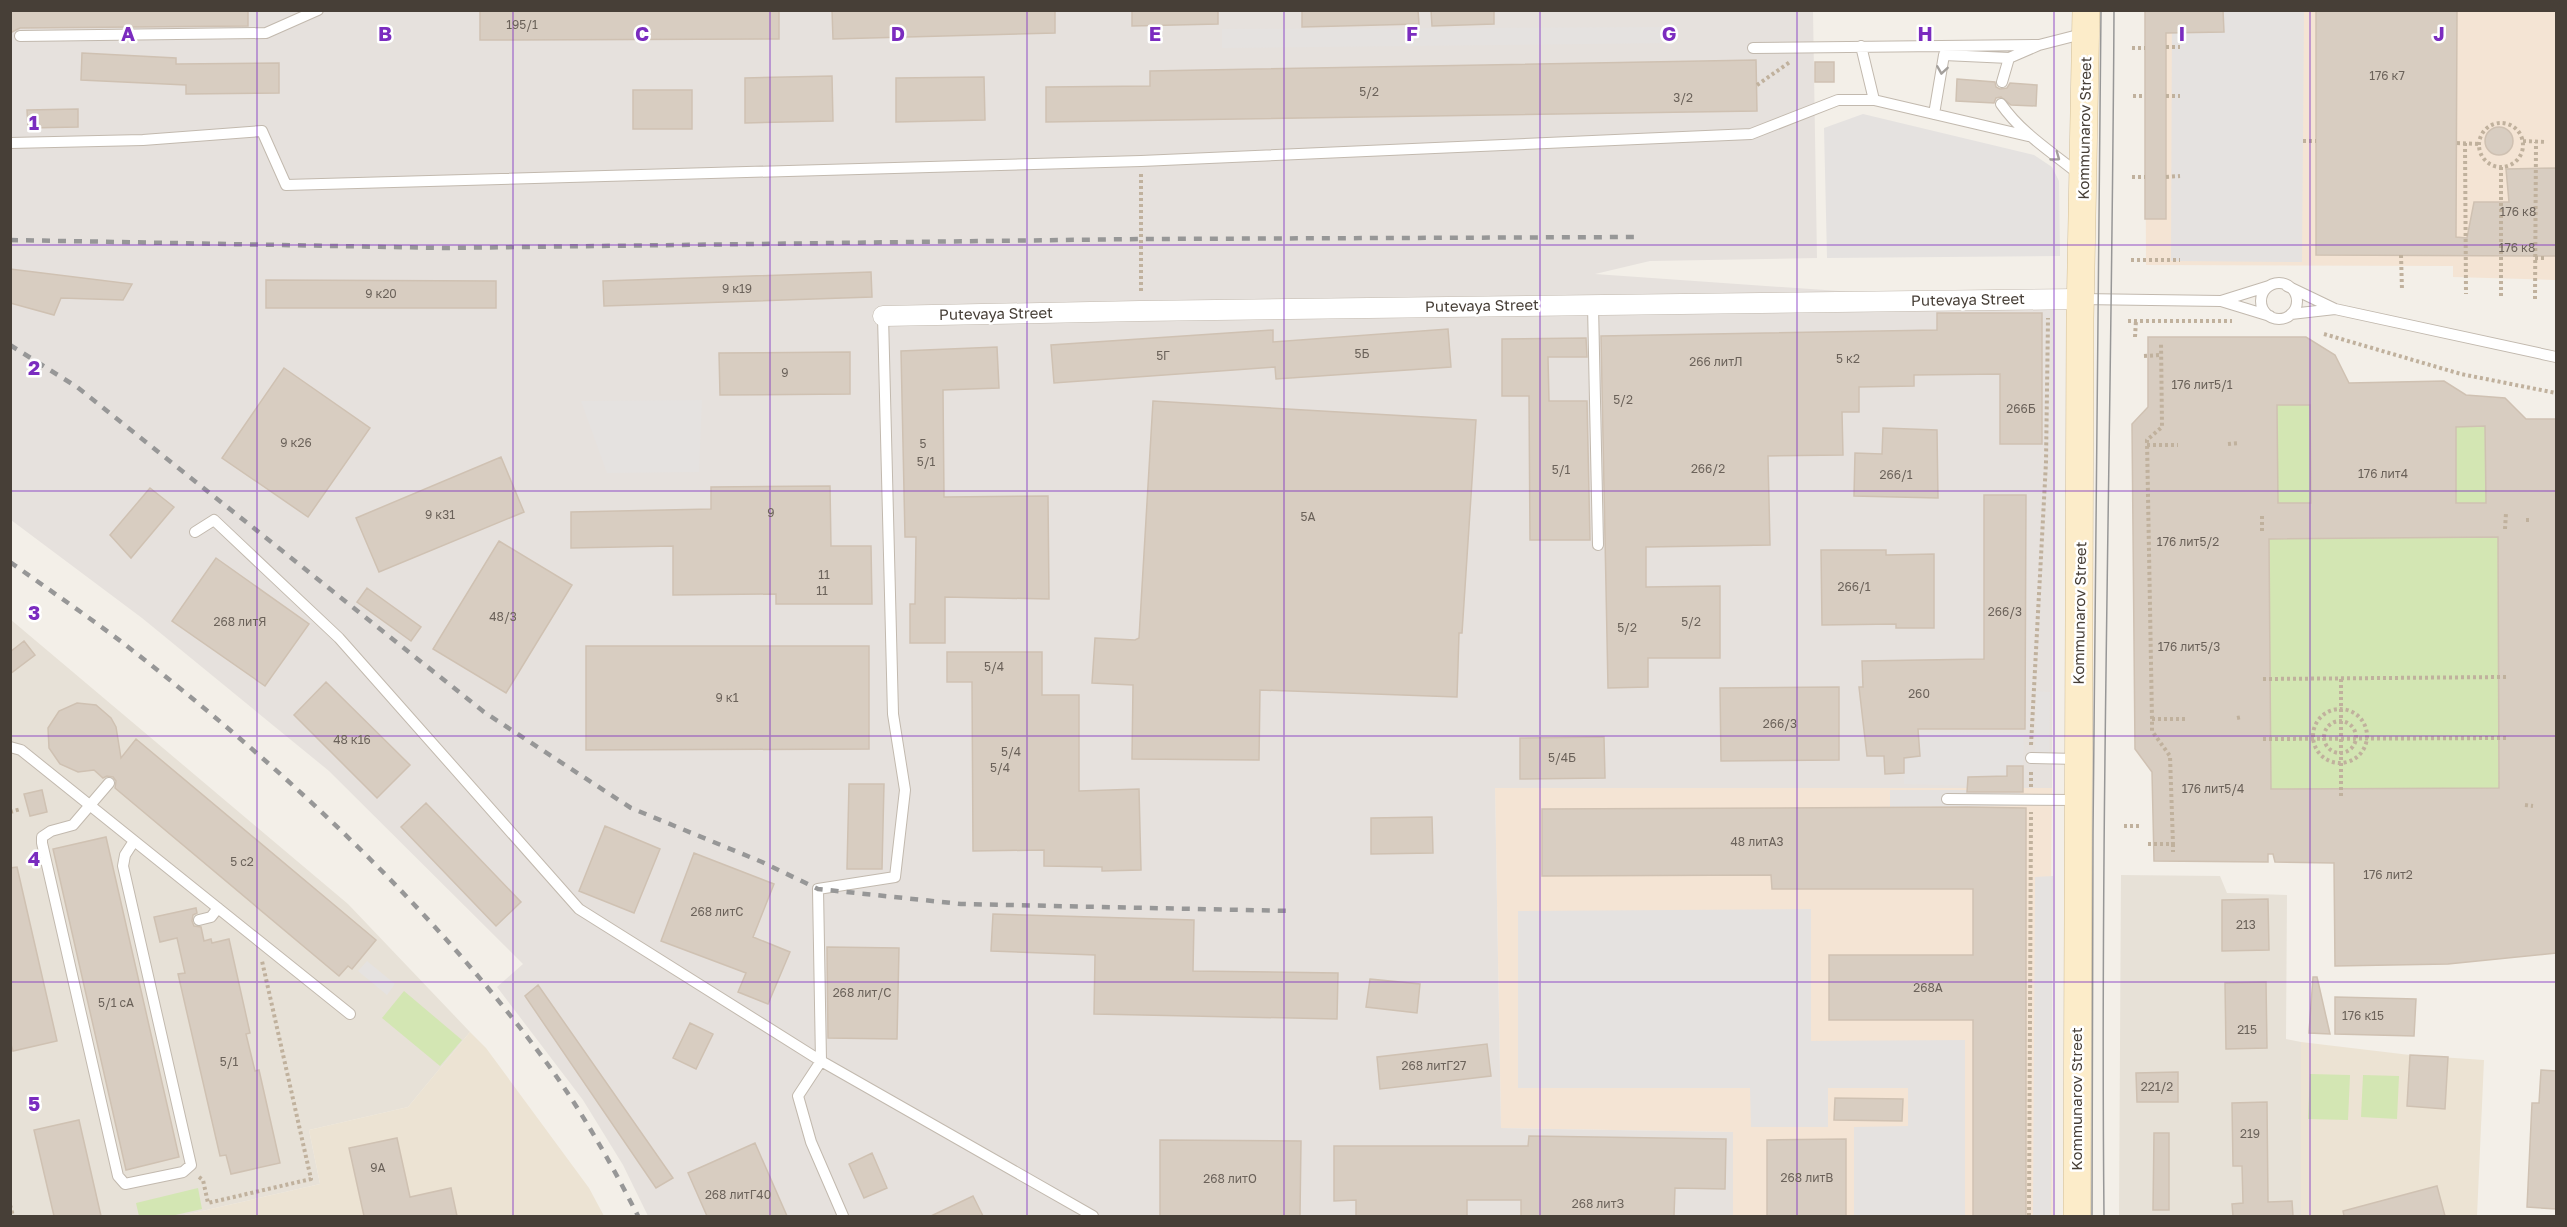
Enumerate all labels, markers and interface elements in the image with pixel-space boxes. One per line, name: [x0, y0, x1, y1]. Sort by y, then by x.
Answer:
house number: 195/1: [506, 17, 538, 32]
text: A: [121, 21, 135, 45]
text: B: [378, 21, 392, 45]
text: C: [635, 21, 649, 45]
text: D: [891, 21, 905, 45]
text: E: [1149, 21, 1161, 45]
text: F: [1406, 21, 1418, 45]
text: G: [1662, 21, 1676, 45]
text: H: [1917, 21, 1933, 45]
text: I: [2179, 21, 2185, 45]
text: J: [2433, 21, 2445, 45]
street label: Kommunarov Street: [2074, 56, 2094, 200]
one-way arrow: [1936, 65, 1948, 74]
house number: 176 к7: [2369, 68, 2405, 83]
house number: 5/2: [1359, 84, 1379, 99]
house number: 3/2: [1673, 90, 1693, 105]
text: 1: [29, 110, 39, 134]
one-way arrow: [2050, 149, 2061, 160]
house number: 176 к8: [2500, 204, 2536, 219]
house number: 176 к8: [2499, 240, 2535, 255]
house number: 9 к19: [722, 281, 752, 296]
house number: 9 к20: [365, 286, 397, 301]
street label: Putevaya Street: [1911, 289, 2025, 309]
street label: Putevaya Street: [1425, 295, 1539, 315]
street label: Putevaya Street: [939, 303, 1053, 323]
house number: 5Б: [1355, 346, 1369, 361]
house number: 5Г: [1156, 348, 1170, 363]
house number: 5 к2: [1836, 351, 1860, 366]
house number: 266 литЛ: [1689, 354, 1743, 369]
text: 2: [28, 355, 40, 379]
house number: 9: [781, 365, 789, 380]
house number: 176 лит5/1: [2171, 377, 2233, 392]
house number: 5/2: [1613, 392, 1633, 407]
house number: 266Б: [2006, 401, 2036, 416]
house number: 9 к26: [280, 435, 312, 450]
house number: 5: [920, 436, 927, 451]
house number: 5/1: [917, 454, 935, 469]
house number: 266/2: [1691, 461, 1725, 476]
house number: 5/1: [1552, 462, 1570, 477]
house number: 176 лит4: [2358, 466, 2408, 481]
house number: 266/1: [1879, 467, 1913, 482]
house number: 9: [767, 505, 775, 520]
house number: 9 к31: [425, 507, 455, 522]
house number: 5А: [1300, 509, 1316, 524]
house number: 176 лит5/2: [2157, 534, 2219, 549]
street label: Kommunarov Street: [2069, 541, 2089, 685]
house number: 11: [818, 567, 830, 582]
house number: 266/1: [1837, 579, 1871, 594]
house number: 11: [816, 583, 828, 598]
text: 3: [28, 600, 40, 624]
house number: 266/3: [1988, 604, 2022, 619]
house number: 48/3: [489, 609, 517, 624]
house number: 268 литЯ: [214, 614, 266, 629]
house number: 5/2: [1681, 614, 1701, 629]
house number: 5/2: [1617, 620, 1637, 635]
house number: 176 лит5/3: [2158, 639, 2220, 654]
house number: 5/4: [984, 659, 1004, 674]
house number: 260: [1908, 686, 1930, 701]
house number: 9 к1: [716, 690, 739, 705]
house number: 266/3: [1763, 716, 1797, 731]
house number: 48 к16: [333, 732, 371, 747]
house number: 5/4: [1001, 744, 1021, 759]
house number: 5/4Б: [1548, 750, 1576, 765]
house number: 5/4: [990, 760, 1010, 775]
house number: 176 лит5/4: [2182, 781, 2244, 796]
house number: 48 литА3: [1731, 834, 1783, 849]
text: 4: [28, 846, 40, 870]
house number: 5 с2: [230, 854, 254, 869]
house number: 176 лит2: [2363, 867, 2413, 882]
house number: 268 литС: [691, 904, 743, 919]
house number: 213: [2236, 917, 2256, 932]
house number: 268А: [1913, 980, 1943, 995]
house number: 268 лит/С: [833, 985, 891, 1000]
house number: 5/1 сА: [98, 995, 134, 1010]
house number: 176 к15: [2342, 1008, 2384, 1023]
house number: 215: [2237, 1022, 2257, 1037]
street label: Kommunarov Street: [2067, 1027, 2085, 1171]
house number: 5/1: [220, 1054, 238, 1069]
house number: 268 литГ27: [1402, 1058, 1466, 1073]
house number: 221/2: [2141, 1079, 2173, 1094]
text: 5: [28, 1091, 40, 1115]
house number: 219: [2240, 1126, 2260, 1141]
house number: 9А: [370, 1160, 386, 1175]
house number: 268 литВ: [1781, 1170, 1833, 1185]
house number: 268 литО: [1203, 1171, 1257, 1186]
house number: 268 литГ40: [705, 1187, 771, 1202]
house number: 268 литЗ: [1572, 1196, 1625, 1211]

